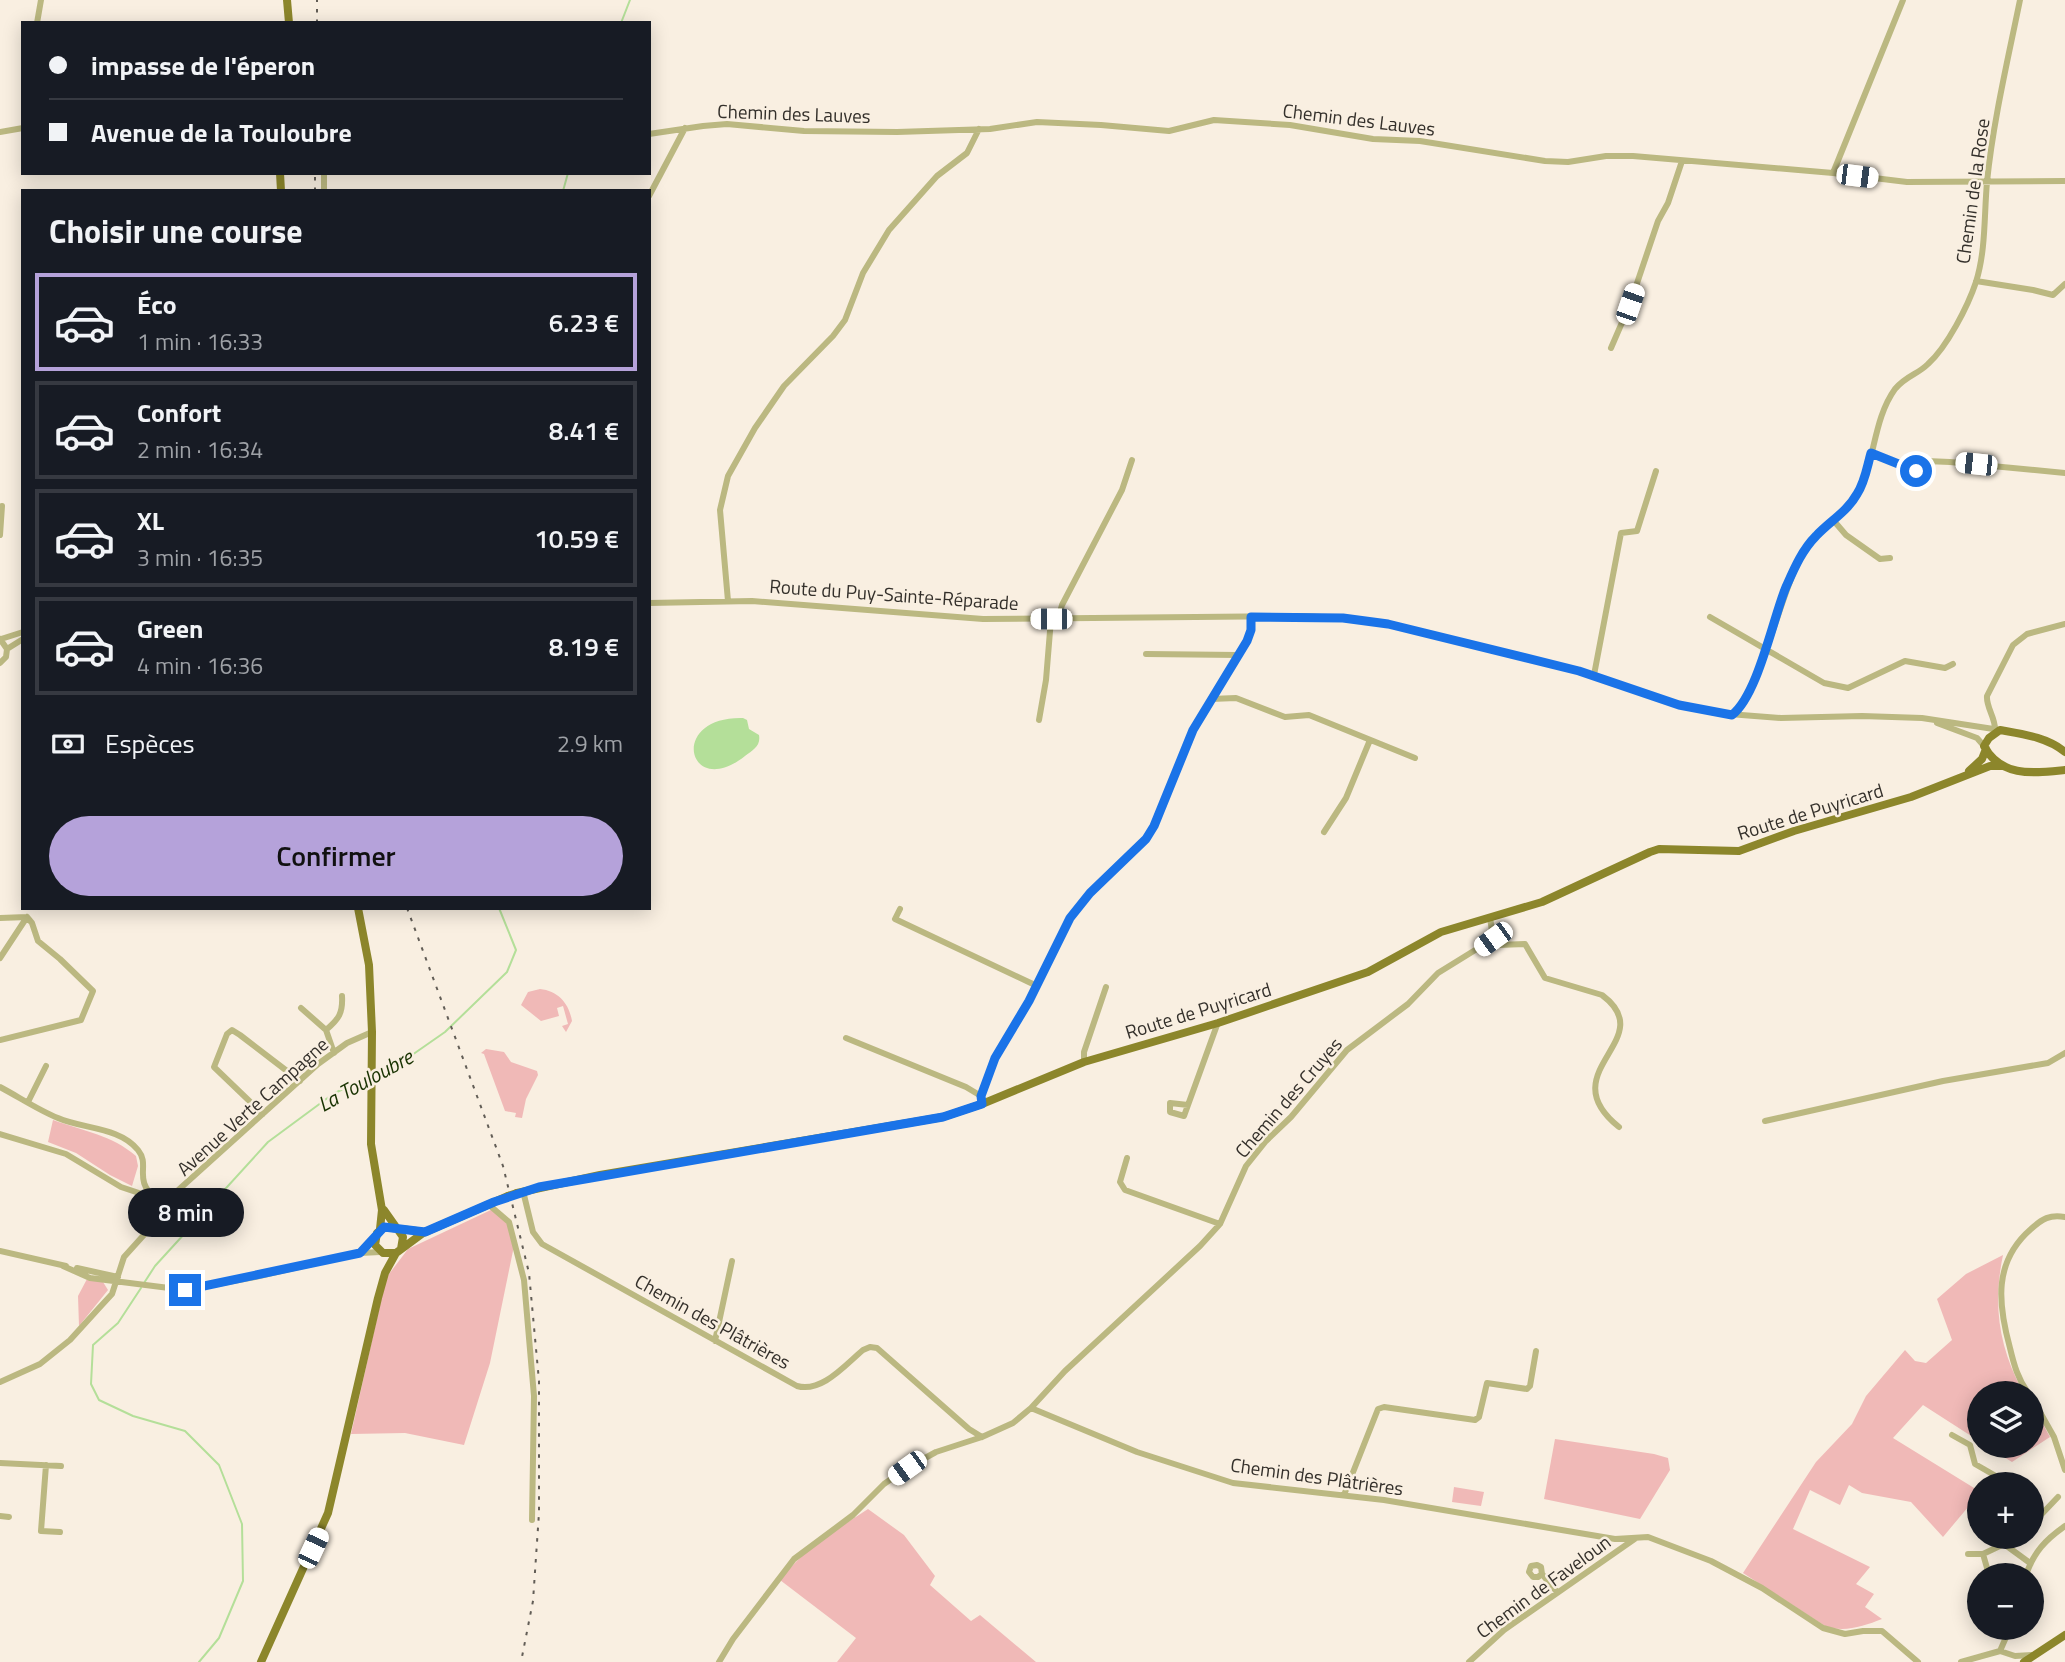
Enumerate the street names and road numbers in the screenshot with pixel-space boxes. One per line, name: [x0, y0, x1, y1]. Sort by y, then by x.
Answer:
street label: Chemin des Lauves: [1281, 95, 1437, 143]
street label: Chemin des Lauves: [717, 96, 871, 130]
street label: Chemin de la Rose: [1947, 116, 1997, 266]
street label: Route du Puy-Sainte-Réparade: [768, 571, 1020, 617]
street label: Route de Puyricard: [1733, 775, 1887, 847]
street label: Route de Puyricard: [1121, 974, 1275, 1046]
street label: Avenue Verte Campagne: [170, 1030, 334, 1182]
street label: Chemin des Cruyes: [1227, 1030, 1349, 1164]
street label: Chemin des Plâtrières: [630, 1266, 796, 1376]
street label: Chemin des Plâtrières: [1229, 1450, 1405, 1503]
street label: Chemin de Faveloun: [1470, 1527, 1616, 1645]

